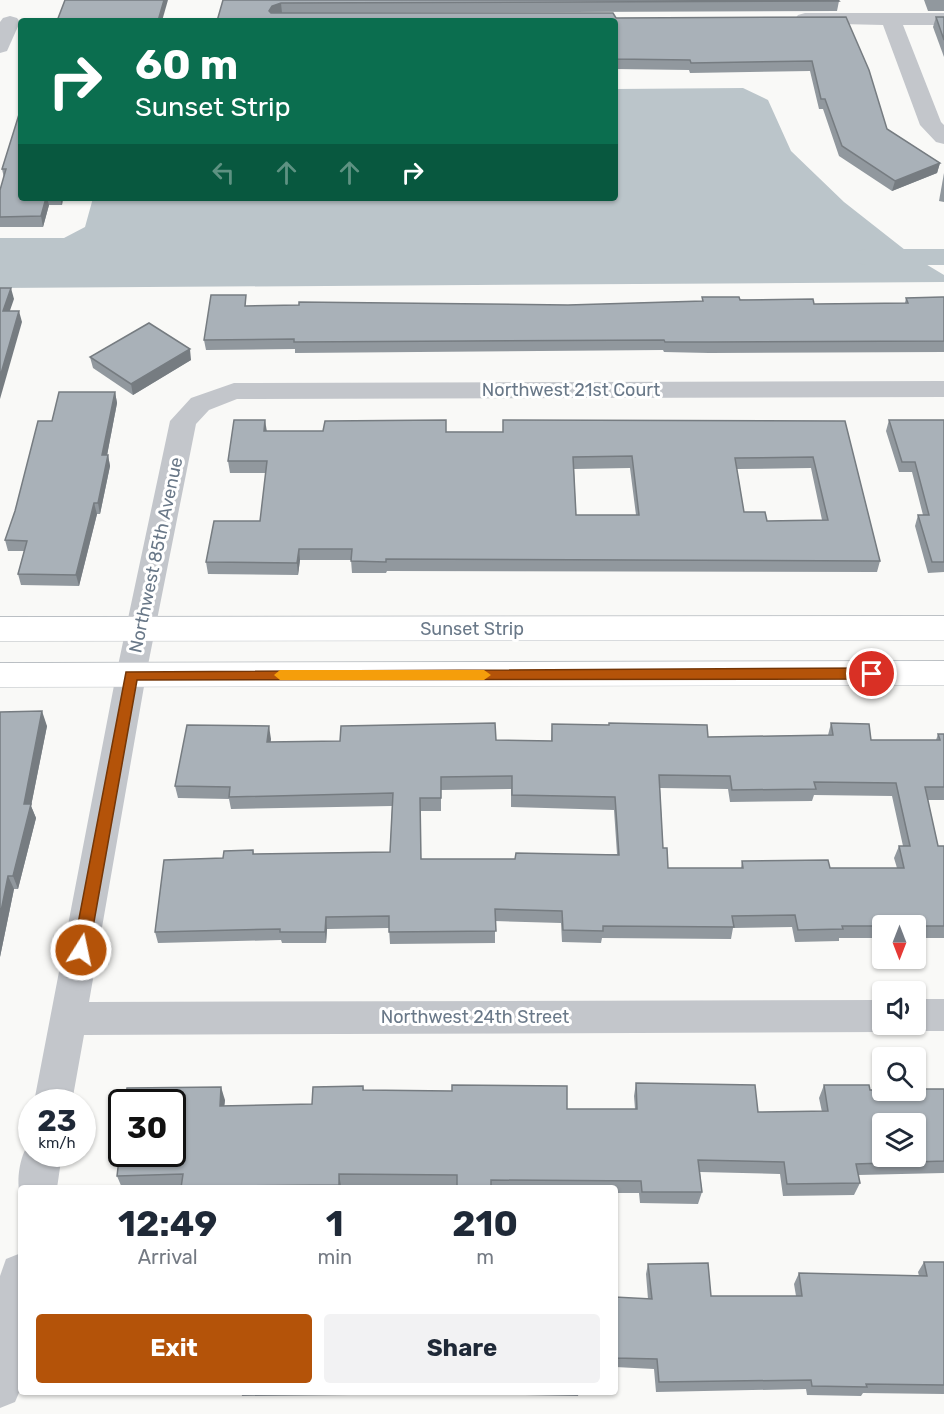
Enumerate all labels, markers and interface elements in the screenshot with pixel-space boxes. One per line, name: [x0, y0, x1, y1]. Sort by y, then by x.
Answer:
text: 60 m: [135, 40, 238, 90]
icon: right: [36, 42, 114, 120]
text: Sunset Strip: [135, 91, 291, 123]
icon: left: [207, 156, 240, 189]
icon: ahead: [270, 156, 303, 189]
icon: ahead: [333, 156, 366, 189]
icon: right: [396, 156, 429, 189]
street label: Northwest 21st Court: [482, 379, 660, 401]
street label: Northwest 85th Avenue: [124, 455, 188, 655]
street label: Sunset Strip: [420, 618, 524, 640]
pin: [846, 648, 897, 699]
icon: arrive: [855, 657, 888, 690]
north arrow: [872, 915, 926, 969]
map controls: [872, 915, 926, 1167]
position arrow: [49, 918, 113, 982]
button: sound: [872, 981, 926, 1035]
street label: Northwest 24th Street: [381, 1006, 569, 1028]
button: search: [872, 1047, 926, 1101]
speed limit sign: 30: [108, 1089, 186, 1167]
text: 23: [37, 1103, 77, 1139]
button: layers: [872, 1113, 926, 1167]
text: km/h: [38, 1134, 76, 1152]
text: 12:49: [118, 1202, 217, 1245]
text: 1: [326, 1202, 344, 1245]
text: 210: [452, 1202, 518, 1245]
text: Arrival: [138, 1245, 198, 1269]
text: min: [317, 1245, 352, 1269]
text: m: [476, 1245, 494, 1269]
button: Exit: [36, 1314, 312, 1383]
button: Share: [324, 1314, 600, 1383]

